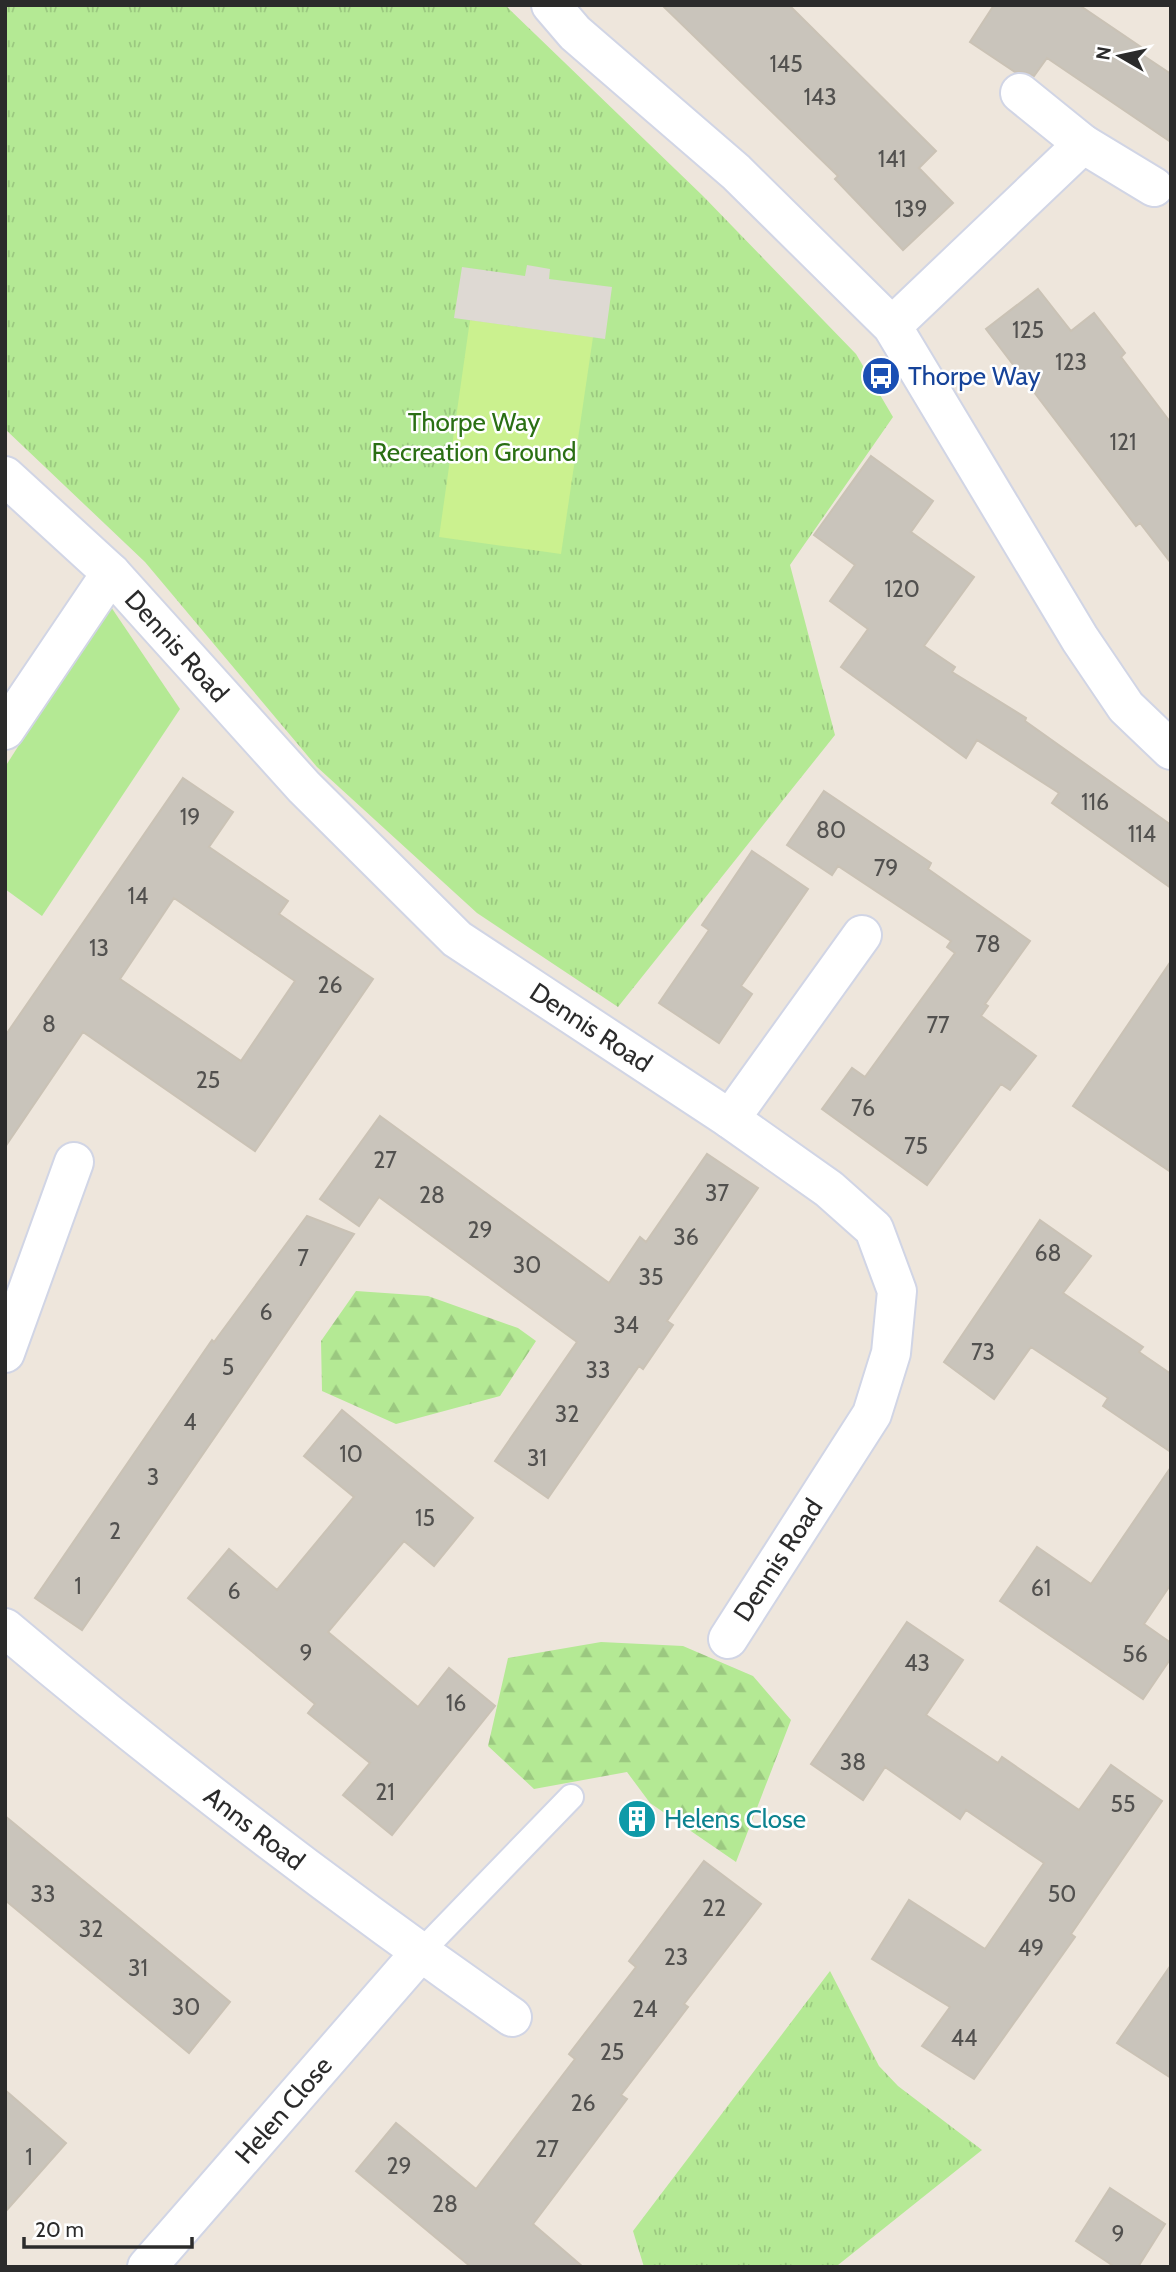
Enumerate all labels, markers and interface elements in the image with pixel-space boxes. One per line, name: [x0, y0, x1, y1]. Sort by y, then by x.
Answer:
north arrow: [1085, 21, 1155, 91]
text: N: [1091, 45, 1116, 62]
house number: 145: [769, 50, 803, 78]
house number: 143: [803, 83, 837, 111]
house number: 141: [878, 145, 906, 173]
house number: 139: [894, 195, 928, 223]
house number: 125: [1012, 316, 1044, 344]
house number: 123: [1055, 348, 1087, 376]
bus stop icon: Thorpe Way: [860, 355, 902, 397]
place label: Thorpe Way: [908, 360, 1041, 392]
park label: Thorpe Way Recreation Ground: [372, 406, 576, 468]
house number: 121: [1109, 428, 1137, 456]
house number: 120: [884, 575, 920, 603]
street label: Dennis Road: [118, 583, 236, 709]
house number: 116: [1081, 788, 1109, 816]
house number: 19: [180, 803, 200, 831]
house number: 80: [816, 816, 846, 844]
house number: 114: [1128, 820, 1156, 848]
house number: 79: [874, 854, 898, 882]
house number: 14: [128, 882, 148, 910]
house number: 78: [975, 930, 1001, 958]
house number: 13: [89, 934, 109, 962]
house number: 26: [317, 971, 343, 999]
street label: Dennis Road: [524, 976, 658, 1079]
house number: 8: [42, 1010, 56, 1038]
house number: 77: [926, 1011, 950, 1039]
house number: 25: [196, 1066, 220, 1094]
house number: 76: [851, 1094, 875, 1122]
house number: 75: [904, 1132, 928, 1160]
house number: 27: [373, 1146, 397, 1174]
house number: 37: [705, 1179, 729, 1207]
house number: 28: [419, 1181, 445, 1209]
house number: 29: [467, 1216, 493, 1244]
house number: 36: [673, 1223, 699, 1251]
house number: 68: [1034, 1239, 1062, 1267]
house number: 7: [297, 1244, 309, 1272]
house number: 30: [513, 1251, 541, 1279]
house number: 35: [639, 1263, 663, 1291]
house number: 6: [259, 1298, 273, 1326]
house number: 34: [613, 1311, 639, 1339]
house number: 73: [971, 1338, 995, 1366]
house number: 5: [222, 1353, 234, 1381]
house number: 33: [586, 1356, 610, 1384]
house number: 32: [555, 1400, 579, 1428]
house number: 4: [183, 1408, 197, 1436]
house number: 10: [339, 1440, 363, 1468]
house number: 31: [527, 1444, 547, 1472]
house number: 3: [147, 1463, 159, 1491]
street label: Dennis Road: [727, 1493, 829, 1627]
house number: 15: [415, 1504, 435, 1532]
house number: 2: [109, 1517, 121, 1545]
house number: 1: [74, 1572, 82, 1600]
house number: 61: [1031, 1574, 1051, 1602]
house number: 6: [227, 1577, 241, 1605]
house number: 9: [299, 1639, 313, 1667]
house number: 56: [1122, 1640, 1148, 1668]
house number: 43: [904, 1649, 930, 1677]
house number: 16: [446, 1689, 466, 1717]
house number: 38: [840, 1748, 866, 1776]
house number: 21: [375, 1778, 395, 1806]
street label: Anns Road: [198, 1780, 311, 1877]
house number: 55: [1111, 1790, 1135, 1818]
building icon: Helens Close: [616, 1798, 658, 1840]
place label: Helens Close: [664, 1803, 806, 1835]
house number: 33: [31, 1880, 55, 1908]
house number: 50: [1048, 1880, 1076, 1908]
house number: 22: [702, 1894, 726, 1922]
house number: 32: [79, 1915, 103, 1943]
house number: 49: [1018, 1934, 1044, 1962]
house number: 23: [664, 1943, 688, 1971]
house number: 31: [128, 1954, 148, 1982]
house number: 30: [172, 1993, 200, 2021]
house number: 24: [632, 1995, 658, 2023]
house number: 44: [951, 2024, 977, 2052]
house number: 25: [600, 2038, 624, 2066]
street label: Helen Close: [228, 2050, 339, 2170]
house number: 26: [570, 2089, 596, 2117]
house number: 27: [535, 2135, 559, 2163]
house number: 1: [25, 2143, 33, 2171]
house number: 29: [386, 2152, 412, 2180]
house number: 28: [432, 2190, 458, 2218]
scale bar: [24, 2206, 192, 2250]
text: 20 m: [35, 2217, 84, 2242]
house number: 9: [1111, 2220, 1125, 2248]

